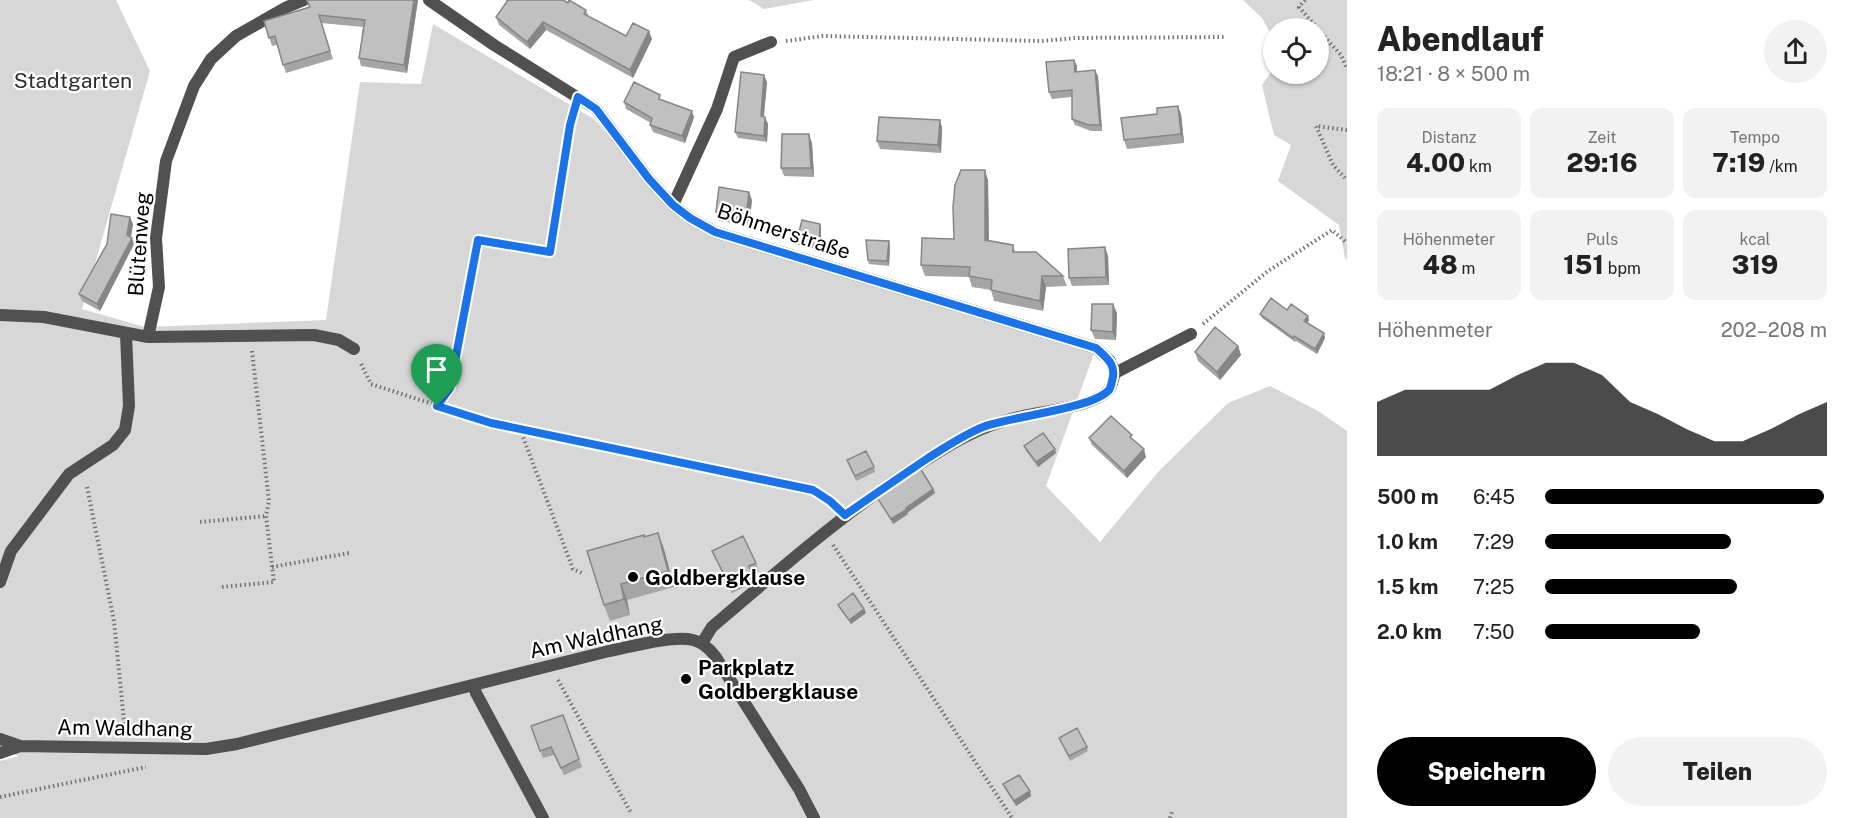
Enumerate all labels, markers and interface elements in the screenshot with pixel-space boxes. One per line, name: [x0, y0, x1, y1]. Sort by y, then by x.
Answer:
map controls: [1263, 18, 1329, 84]
button: locate: [1263, 18, 1329, 84]
text: Abendlauf: [1377, 20, 1544, 58]
button: share: [1764, 20, 1827, 83]
text: 18:21 · 8 × 500 m: [1377, 62, 1530, 86]
park label: Stadtgarten: [14, 68, 132, 93]
text: Distanz: [1422, 128, 1476, 147]
text: Zeit: [1587, 128, 1617, 147]
text: Tempo: [1730, 128, 1780, 147]
text: 4.00: [1406, 147, 1465, 178]
text: 29:16: [1566, 147, 1638, 178]
text: 7:19: [1712, 147, 1765, 178]
text: km: [1465, 157, 1492, 176]
text: /km: [1765, 157, 1798, 176]
street label: Blütenweg: [123, 191, 155, 297]
street label: Böhmerstraße: [714, 198, 854, 264]
text: Höhenmeter: [1403, 230, 1495, 249]
text: Puls: [1586, 230, 1618, 249]
text: kcal: [1740, 230, 1770, 249]
text: 48: [1423, 249, 1458, 280]
text: 151: [1563, 249, 1604, 280]
text: 319: [1732, 249, 1778, 280]
text: m: [1458, 259, 1475, 278]
text: bpm: [1604, 259, 1641, 278]
text: Höhenmeter: [1377, 318, 1493, 342]
text: 202–208 m: [1721, 318, 1827, 342]
pin: [411, 344, 462, 406]
icon: arrive: [420, 353, 453, 386]
text: 500 m: [1377, 485, 1439, 509]
text: 6:45: [1473, 485, 1515, 509]
text: 1.0 km: [1377, 530, 1438, 554]
text: 7:29: [1473, 530, 1514, 554]
place label: Goldbergklause: [645, 565, 805, 590]
marker: Goldbergklause: [626, 570, 640, 584]
text: 1.5 km: [1377, 575, 1438, 599]
text: 7:25: [1473, 575, 1515, 599]
street label: Am Waldhang: [527, 611, 665, 663]
text: 2.0 km: [1377, 620, 1442, 644]
text: 7:50: [1473, 620, 1515, 644]
place label: Parkplatz Goldbergklause: [698, 655, 858, 704]
marker: Parkplatz Goldbergklause: [679, 672, 693, 686]
street label: Am Waldhang: [57, 714, 193, 742]
button: Speichern: [1377, 737, 1596, 806]
button: Teilen: [1608, 737, 1827, 806]

